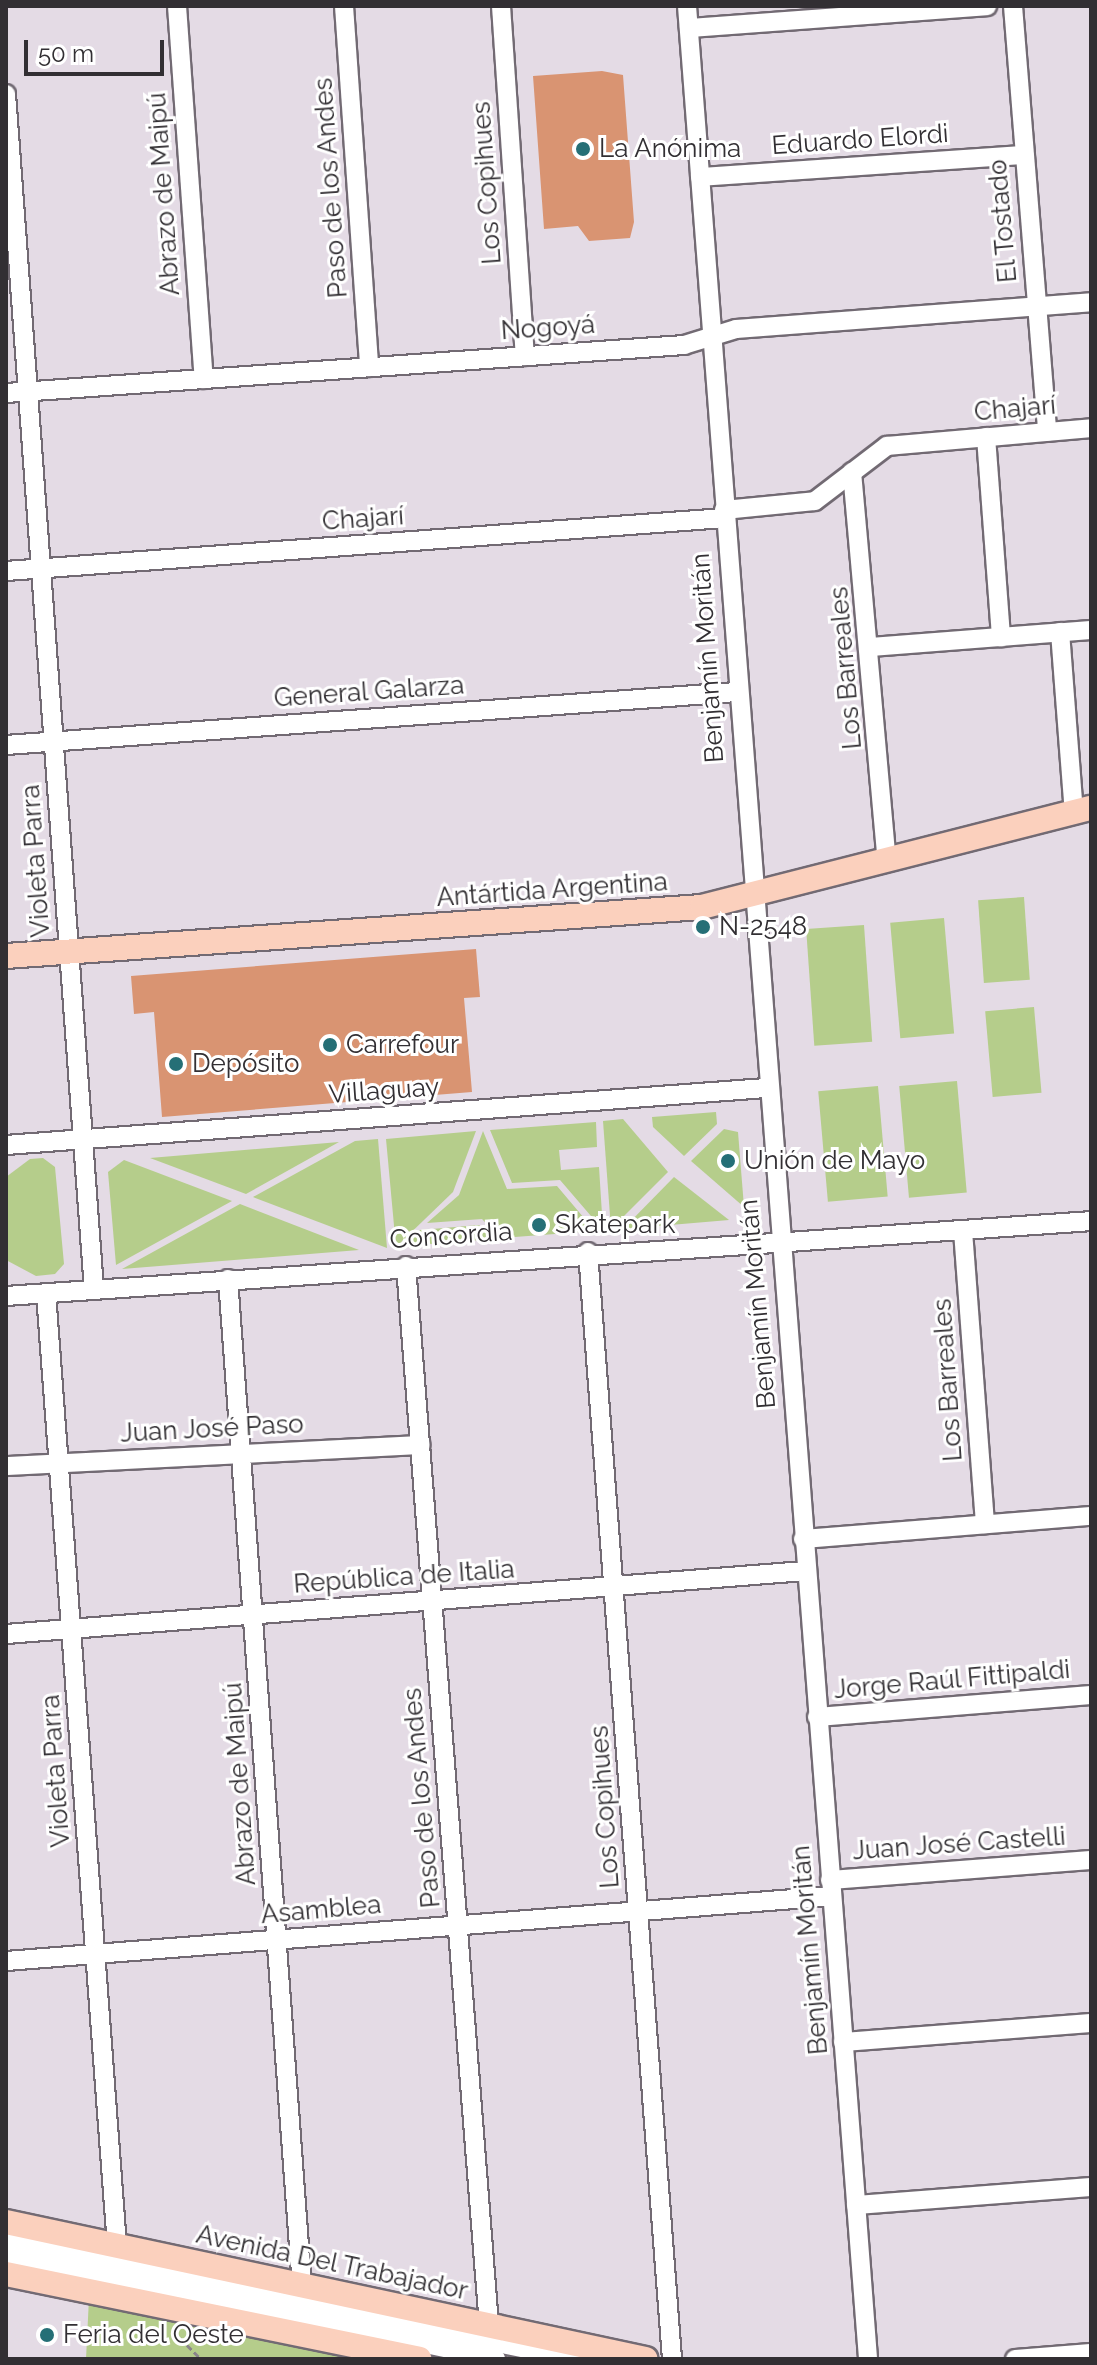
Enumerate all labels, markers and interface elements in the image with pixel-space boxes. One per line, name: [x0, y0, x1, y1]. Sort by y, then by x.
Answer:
scale bar: [28, 24, 168, 74]
text: 50 m: [38, 39, 94, 68]
street label: Paso de los Andes: [308, 76, 354, 300]
street label: Abrazo de Maipú: [141, 91, 187, 297]
street label: Los Copihues: [466, 101, 508, 265]
street label: Eduardo Elordi: [771, 118, 949, 162]
place label: La Anónima: [599, 133, 742, 165]
marker: La Anónima: [574, 140, 592, 158]
street label: El Tostado: [982, 157, 1024, 285]
street label: Nogoyá: [500, 309, 596, 347]
street label: Chajarí: [973, 390, 1057, 428]
street label: Chajarí: [321, 501, 405, 537]
street label: Benjamín Moritán: [685, 552, 731, 764]
street label: Los Barreales: [823, 585, 869, 751]
street label: General Galarza: [272, 670, 466, 714]
street label: Violeta Parra: [15, 784, 57, 938]
street label: Antártida Argentina: [435, 866, 669, 914]
place label: N-2548: [719, 911, 807, 943]
marker: N-2548: [694, 918, 712, 936]
place label: Carrefour: [346, 1029, 459, 1061]
marker: Carrefour: [321, 1036, 339, 1054]
place label: Depósito: [192, 1048, 300, 1080]
marker: Depósito: [167, 1055, 185, 1073]
street label: Villaguay: [328, 1072, 440, 1110]
place label: Unión de Mayo: [744, 1145, 925, 1177]
marker: Unión de Mayo: [719, 1152, 737, 1170]
street label: Benjamín Moritán: [733, 1198, 783, 1410]
place label: Skatepark: [555, 1209, 675, 1241]
street label: Concordia: [389, 1216, 513, 1256]
marker: Skatepark: [530, 1216, 548, 1234]
street label: Los Barreales: [927, 1298, 969, 1462]
street label: Juan José Paso: [119, 1409, 305, 1449]
street label: República de Italia: [293, 1554, 515, 1600]
street label: Jorge Raúl Fittipaldi: [832, 1654, 1072, 1706]
street label: Abrazo de Maipú: [217, 1681, 263, 1887]
street label: Paso de los Andes: [397, 1686, 447, 1910]
street label: Violeta Parra: [35, 1694, 77, 1848]
street label: Los Copihues: [584, 1725, 626, 1889]
street label: Juan José Castelli: [851, 1821, 1067, 1867]
street label: Benjamín Moritán: [785, 1844, 835, 2056]
street label: Asamblea: [260, 1889, 382, 1931]
street label: Avenida Del Trabajador: [193, 2219, 471, 2307]
place label: Feria del Oeste: [63, 2319, 245, 2351]
marker: Feria del Oeste: [38, 2326, 56, 2344]

